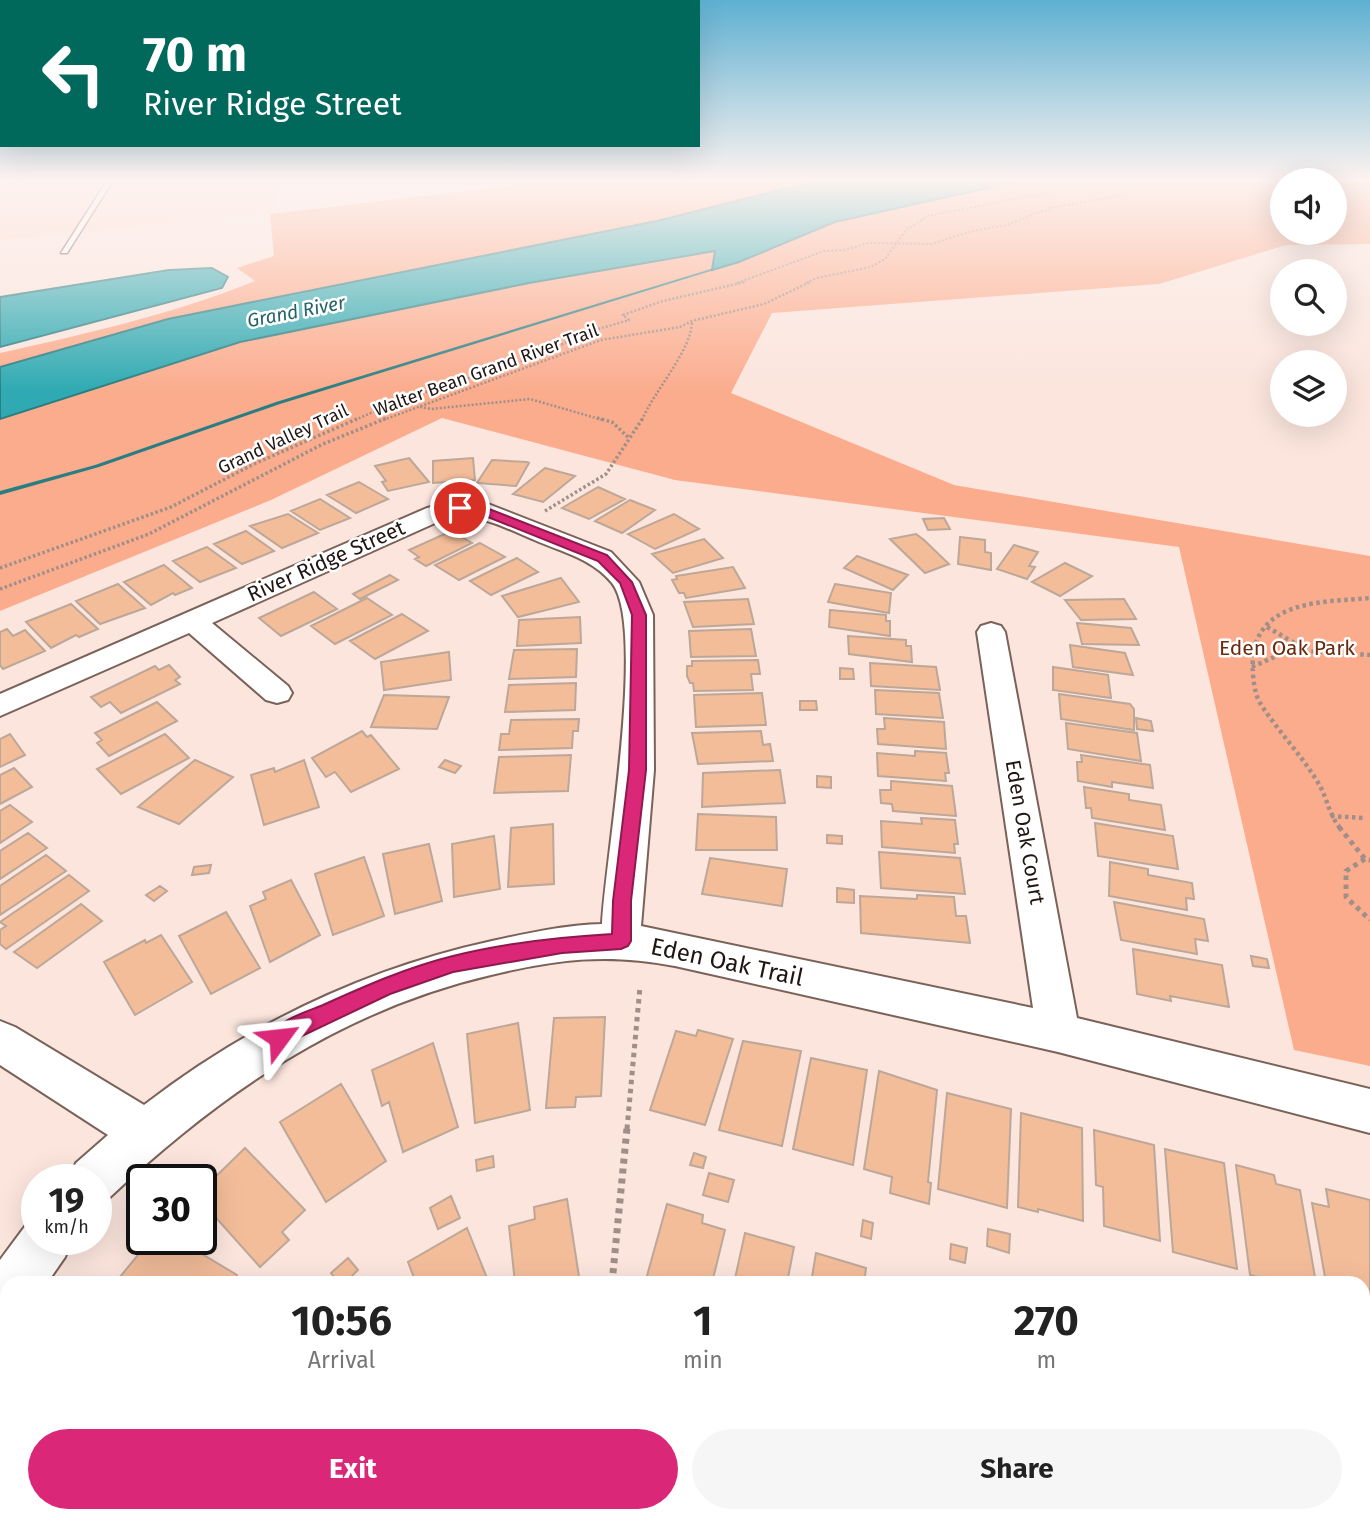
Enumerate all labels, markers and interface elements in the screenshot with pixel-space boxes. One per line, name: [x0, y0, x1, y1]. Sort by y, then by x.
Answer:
text: 70 m: [143, 25, 247, 84]
icon: left: [28, 28, 119, 119]
text: River Ridge Street: [143, 85, 402, 123]
map controls: [1270, 168, 1347, 427]
button: sound: [1270, 168, 1347, 245]
button: search: [1270, 259, 1347, 336]
water label: Grand River: [245, 291, 348, 332]
street label: Walter Bean Grand River Trail: [371, 319, 601, 421]
button: layers: [1270, 350, 1347, 427]
street label: Grand Valley Trail: [214, 399, 352, 479]
pin: [430, 478, 490, 538]
icon: arrive: [441, 489, 479, 527]
street label: River Ridge Street: [243, 514, 409, 607]
park label: Eden Oak Park: [1219, 635, 1355, 661]
street label: Eden Oak Court: [999, 758, 1051, 907]
street label: Eden Oak Trail: [648, 932, 806, 992]
position arrow: [242, 1001, 316, 1075]
speed limit sign: 30: [126, 1164, 217, 1255]
text: 19: [49, 1179, 84, 1221]
text: km/h: [44, 1216, 89, 1238]
text: 10:56: [291, 1296, 392, 1346]
text: 1: [693, 1296, 713, 1346]
text: 270: [1014, 1296, 1079, 1346]
text: Arrival: [308, 1346, 375, 1374]
text: min: [683, 1346, 723, 1374]
text: m: [1036, 1346, 1056, 1374]
button: Exit: [28, 1429, 678, 1509]
button: Share: [692, 1429, 1342, 1509]

